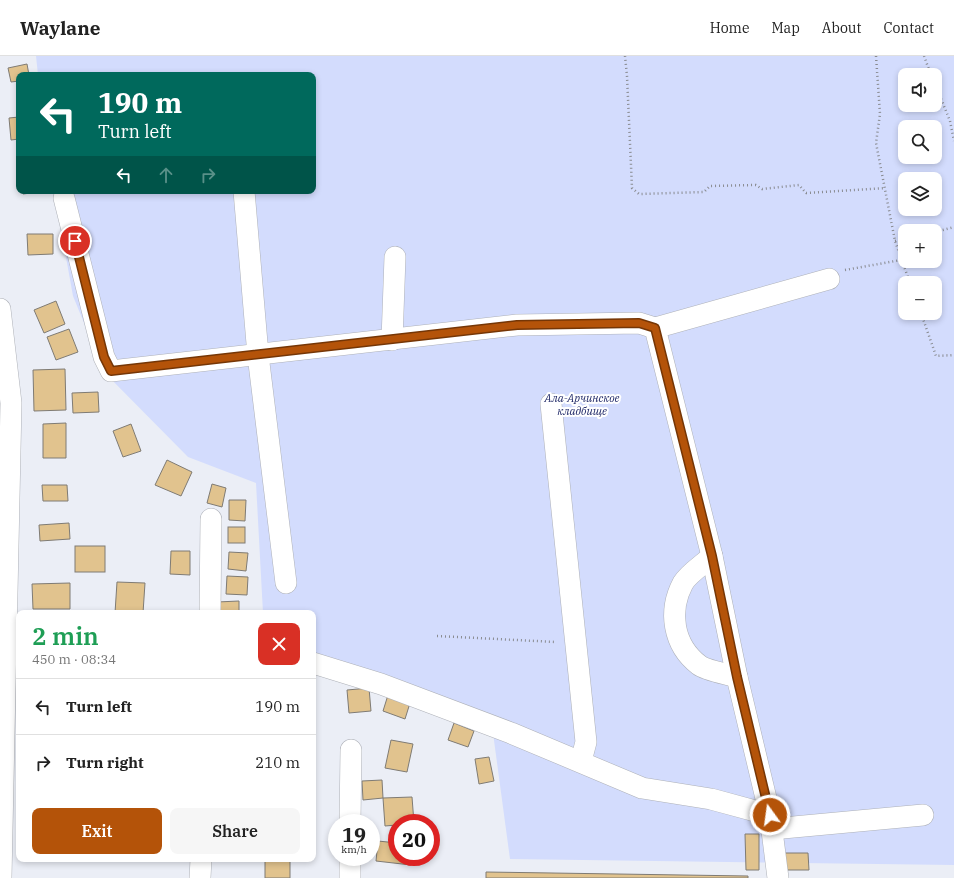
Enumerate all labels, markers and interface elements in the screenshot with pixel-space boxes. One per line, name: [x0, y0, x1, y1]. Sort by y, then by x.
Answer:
text: Waylane: [20, 16, 101, 40]
text: Home: [710, 19, 749, 37]
text: Map: [771, 19, 800, 37]
text: About: [822, 19, 861, 37]
text: Contact: [883, 19, 934, 37]
map controls: [898, 68, 942, 320]
button: sound: [898, 68, 942, 112]
text: 190 m: [98, 84, 182, 121]
icon: left: [32, 88, 84, 140]
text: Turn left: [98, 120, 172, 143]
button: search: [898, 120, 942, 164]
icon: left: [113, 164, 135, 186]
icon: ahead: [155, 164, 177, 186]
icon: right: [197, 164, 219, 186]
button: layers: [898, 172, 942, 216]
pin: [58, 224, 92, 258]
button: +: [898, 224, 942, 268]
icon: arrive: [64, 230, 86, 252]
button: −: [898, 276, 942, 320]
park label: Ала-Арчинское кладбище: [544, 391, 620, 418]
text: 2 min: [32, 620, 99, 652]
button: close: [258, 623, 300, 665]
text: 450 m · 08:34: [32, 651, 116, 668]
icon: left: [32, 696, 54, 718]
text: Turn left: [66, 697, 132, 716]
text: 190 m: [255, 697, 300, 716]
icon: right: [32, 752, 54, 774]
text: Turn right: [66, 753, 144, 772]
text: 210 m: [255, 753, 300, 772]
position arrow: [749, 794, 791, 836]
button: Exit: [32, 808, 162, 854]
button: Share: [170, 808, 300, 854]
speed limit sign: 20: [388, 814, 440, 866]
text: 19: [342, 821, 366, 848]
text: km/h: [341, 843, 367, 856]

